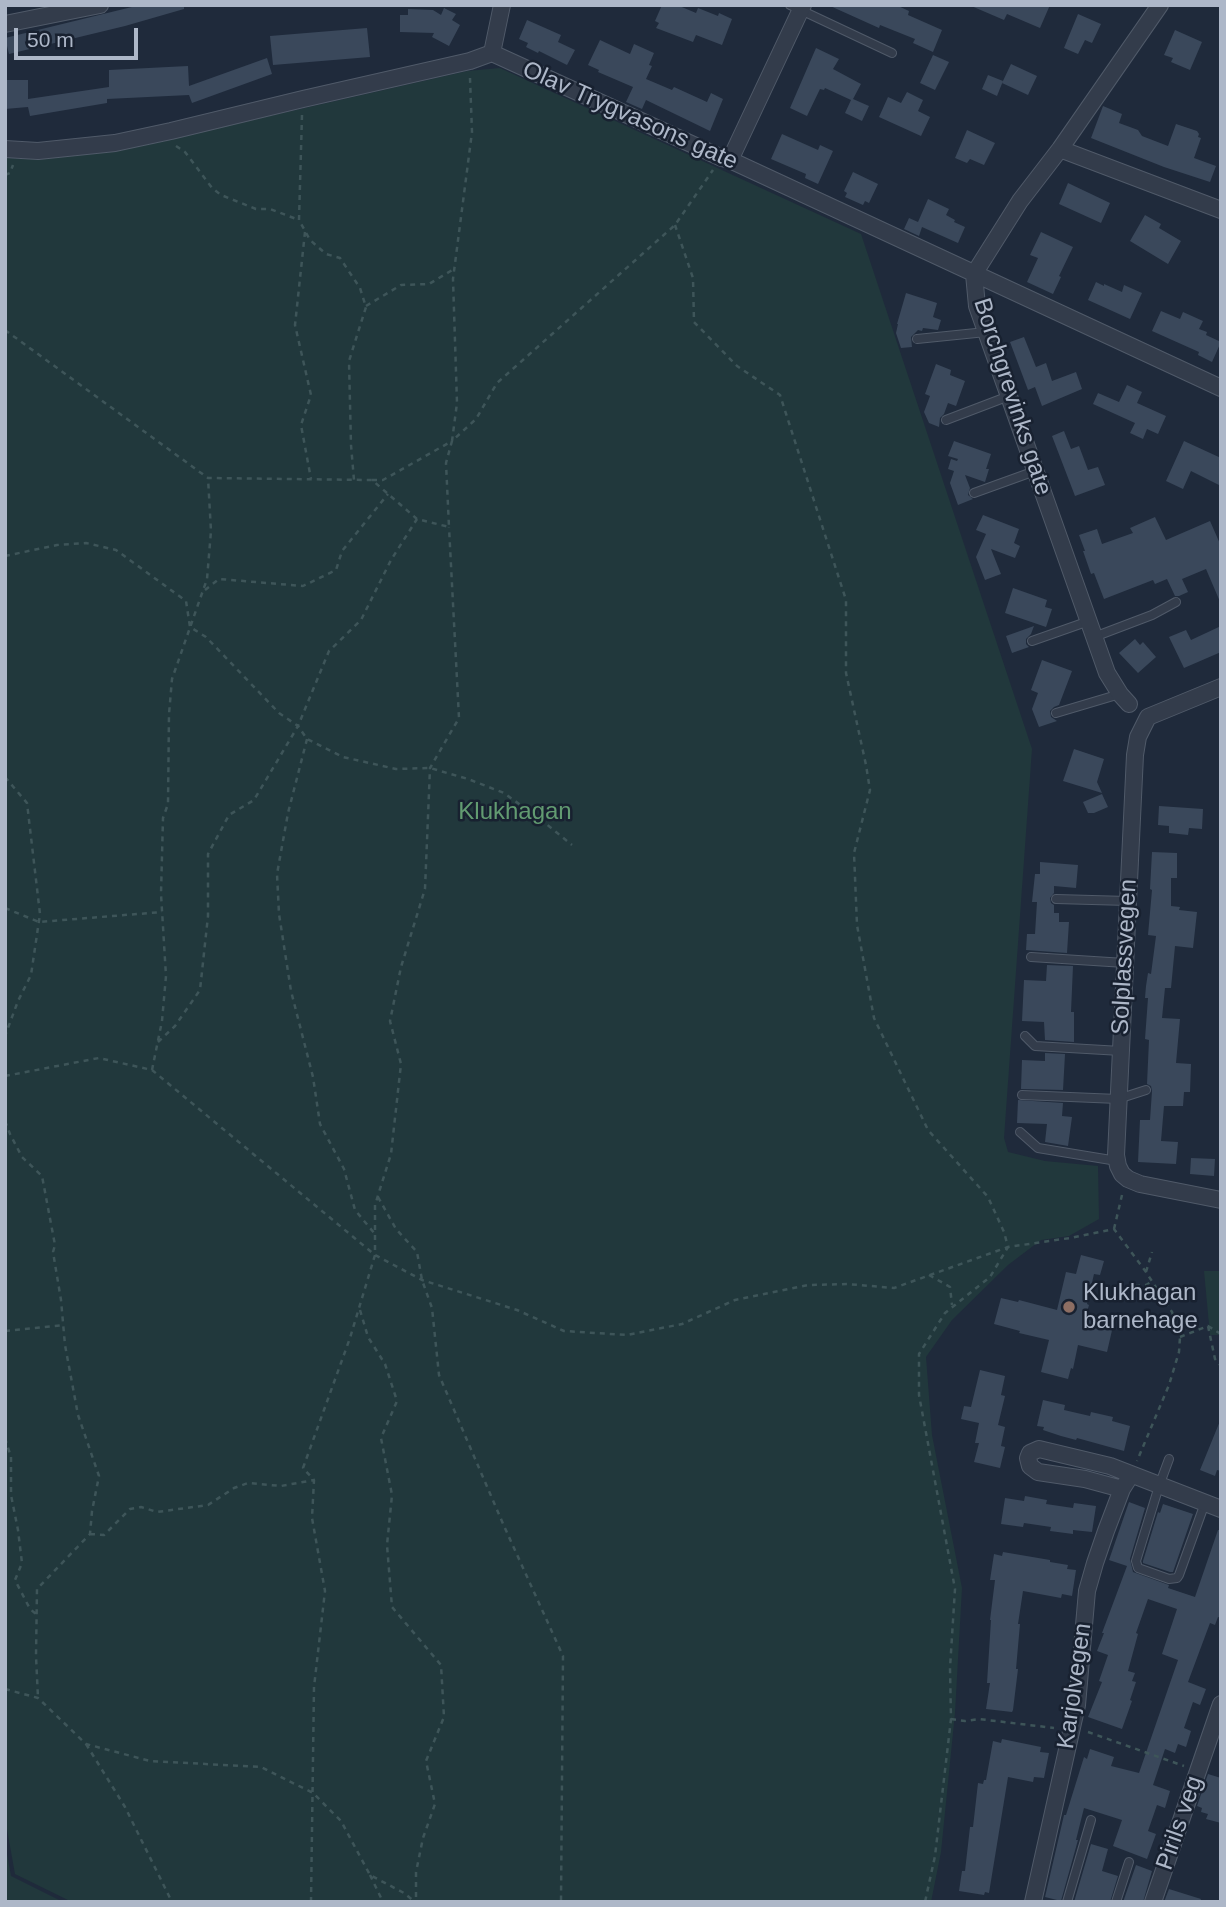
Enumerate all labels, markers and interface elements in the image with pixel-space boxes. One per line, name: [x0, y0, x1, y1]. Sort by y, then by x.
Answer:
scale bar: [18, 14, 142, 58]
text: 50 m: [27, 28, 74, 51]
street label: Olav Trygvasons gate: [518, 56, 742, 176]
street label: Borchgrevinks gate: [967, 295, 1057, 499]
park label: Klukhagan: [458, 798, 572, 826]
street label: Solplassvegen: [1107, 878, 1143, 1036]
place label: Klukhagan barnehage: [1083, 1279, 1198, 1335]
marker: Klukhagan barnehage: [1061, 1299, 1077, 1315]
street label: Karjolvegen: [1052, 1621, 1098, 1751]
street label: Pirils veg: [1151, 1772, 1209, 1874]

